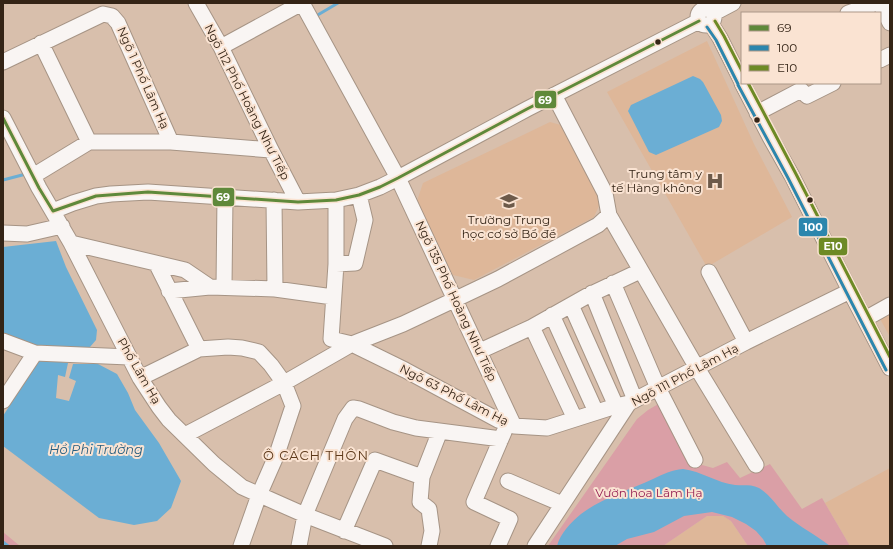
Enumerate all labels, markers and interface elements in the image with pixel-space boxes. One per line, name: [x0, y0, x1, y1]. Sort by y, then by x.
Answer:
legend: [741, 12, 881, 84]
text: 69: [777, 20, 792, 35]
street label: Ngõ 112 Phố Hoàng Như Tiếp: [201, 21, 293, 182]
street label: Ngõ 1 Phố Lâm Hạ: [114, 24, 173, 131]
unlabelled marker: [653, 37, 663, 47]
text: 100: [777, 40, 797, 55]
text: E10: [777, 60, 797, 75]
line badge: 69: [534, 90, 557, 109]
text: 69: [538, 93, 552, 107]
unlabelled marker: [752, 115, 762, 125]
place label: Trung tâm y tế Hàng không: [612, 166, 702, 195]
hospital icon: Trung tâm y tế Hàng không: [705, 171, 725, 191]
line badge: 69: [212, 187, 235, 207]
text: 69: [216, 190, 230, 204]
school or university icon: Trường Trung học cơ sở Bồ đề: [499, 191, 519, 211]
unlabelled marker: [805, 195, 815, 205]
place label: Trường Trung học cơ sở Bồ đề: [462, 212, 556, 241]
line badge: 100: [798, 217, 828, 237]
street label: Ngõ 135 Phố Hoàng Như Tiếp: [413, 218, 500, 383]
text: 100: [803, 220, 823, 234]
line badge: E10: [818, 237, 848, 256]
text: E10: [823, 239, 843, 253]
street label: Phố Lâm Hạ: [114, 335, 164, 407]
street label: Ngõ 111 Phố Lâm Hạ: [629, 340, 741, 409]
street label: Ngõ 63 Phố Lâm Hạ: [397, 361, 511, 429]
water label: Hồ Phi Trường: [49, 441, 143, 457]
district label: Ô CÁCH THÔN: [263, 447, 369, 463]
park label: Vườn hoa Lâm Hạ: [595, 485, 703, 500]

